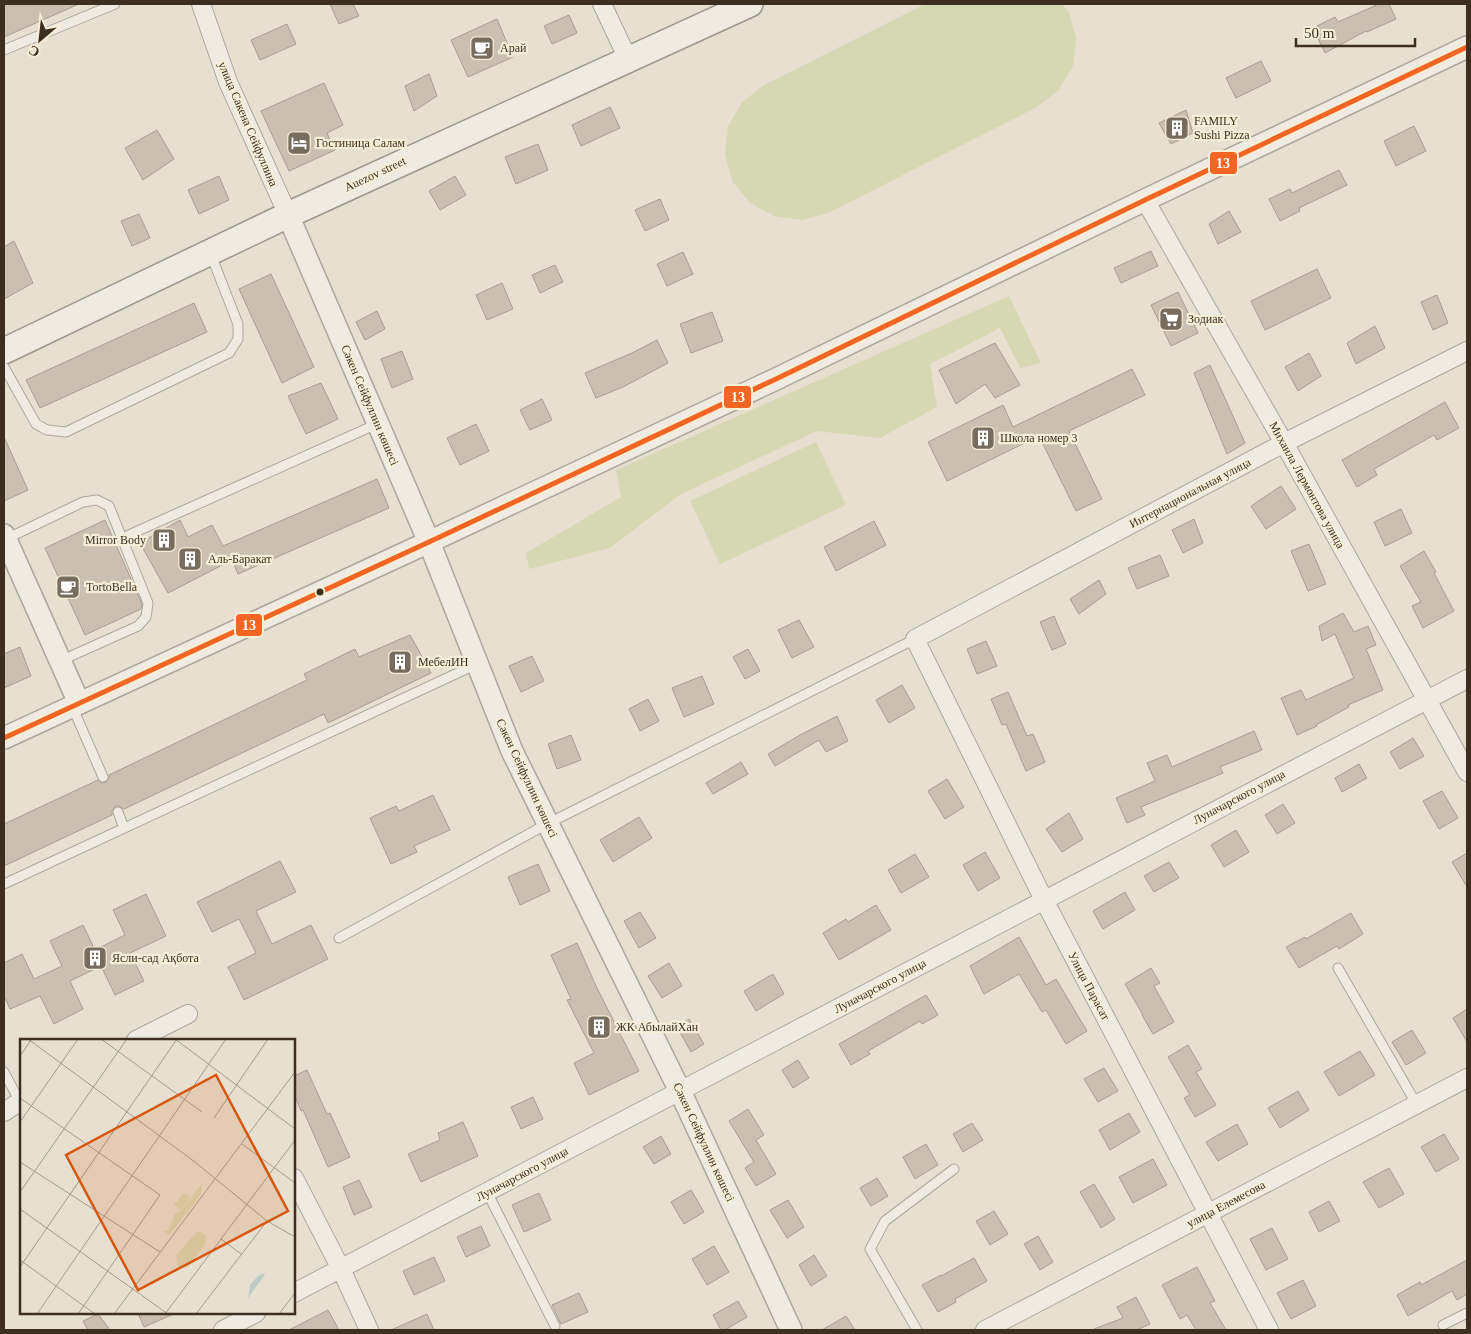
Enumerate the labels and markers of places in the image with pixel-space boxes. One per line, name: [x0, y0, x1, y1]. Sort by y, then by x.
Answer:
cafe icon: Арай: [469, 35, 495, 61]
place label: Арай: [500, 41, 527, 55]
place label: FAMILY Sushi Pizza: [1194, 114, 1250, 142]
building icon: FAMILY Sushi Pizza: [1164, 115, 1190, 141]
hotel icon: Гостиница Салам: [286, 130, 312, 156]
place label: Гостиница Салам: [316, 136, 406, 150]
supermarket icon: Зодиак: [1158, 306, 1184, 332]
place label: Зодиак: [1188, 312, 1224, 326]
building icon: Школа номер 3: [970, 425, 996, 451]
place label: Школа номер 3: [1000, 431, 1078, 445]
building icon: Mirror Body: [151, 527, 177, 553]
place label: Mirror Body: [85, 533, 146, 547]
building icon: Аль-Баракат: [177, 546, 203, 572]
place label: Аль-Баракат: [208, 552, 272, 566]
cafe icon: TortoBella: [55, 574, 81, 600]
place label: TortoBella: [86, 580, 138, 594]
unlabelled marker: [315, 587, 325, 597]
building icon: МебелИН: [387, 649, 413, 675]
place label: МебелИН: [418, 655, 469, 669]
building icon: Ясли-сад Ақбота: [82, 945, 108, 971]
place label: Ясли-сад Ақбота: [112, 951, 199, 965]
building icon: ЖК АбылайХан: [586, 1014, 612, 1040]
place label: ЖК АбылайХан: [616, 1020, 699, 1034]

